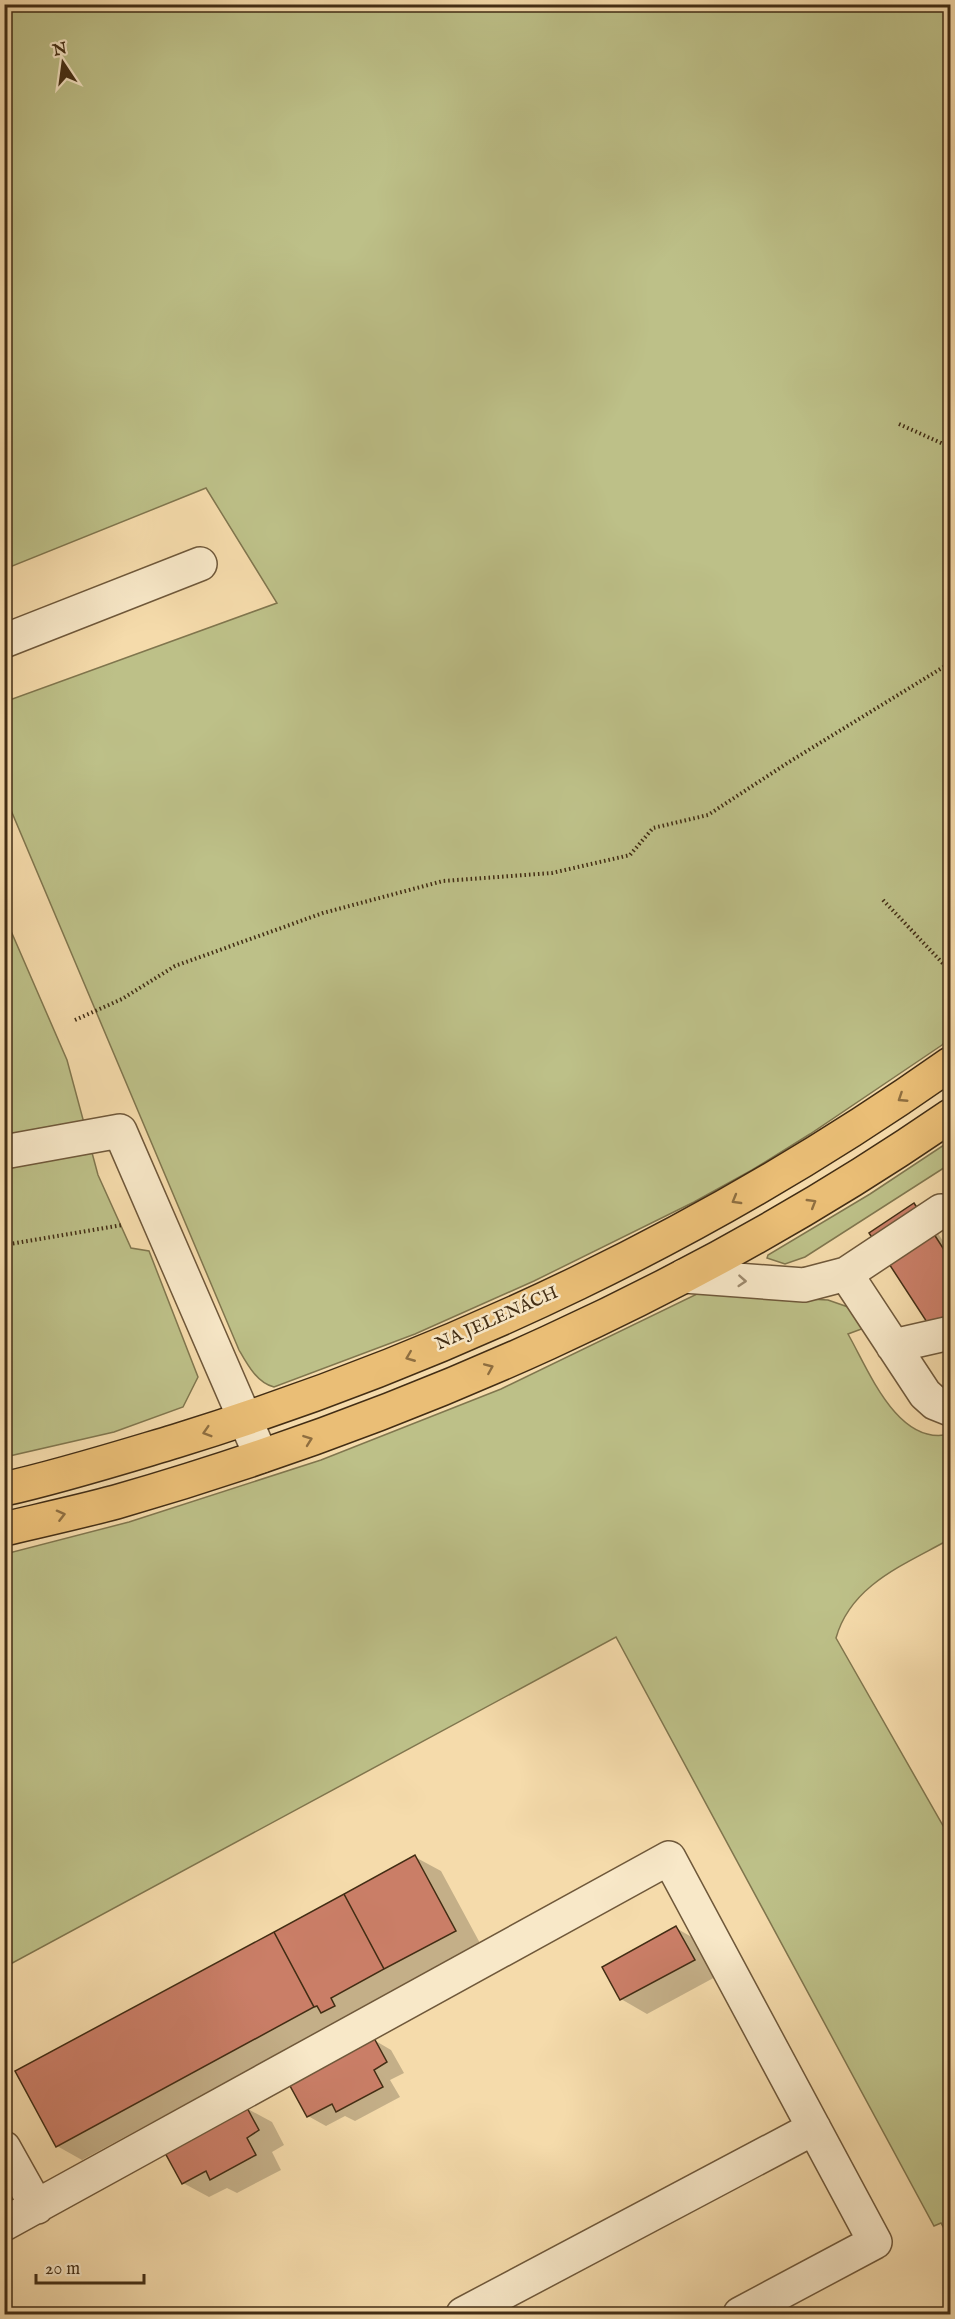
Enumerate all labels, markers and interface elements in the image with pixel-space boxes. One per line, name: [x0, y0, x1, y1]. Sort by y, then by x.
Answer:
north arrow: [33, 33, 93, 93]
text: N: [50, 39, 69, 62]
one-way arrow: [898, 1090, 908, 1102]
one-way arrow: [732, 1193, 743, 1204]
one-way arrow: [806, 1199, 816, 1210]
one-way arrow: [737, 1274, 746, 1287]
street label: NA JELENÁCH: [431, 1280, 562, 1356]
one-way arrow: [405, 1350, 416, 1362]
one-way arrow: [483, 1363, 494, 1375]
one-way arrow: [202, 1424, 213, 1437]
one-way arrow: [302, 1435, 313, 1448]
one-way arrow: [56, 1510, 66, 1523]
scale bar: [36, 2247, 144, 2285]
text: 20 m: [45, 2258, 80, 2281]

